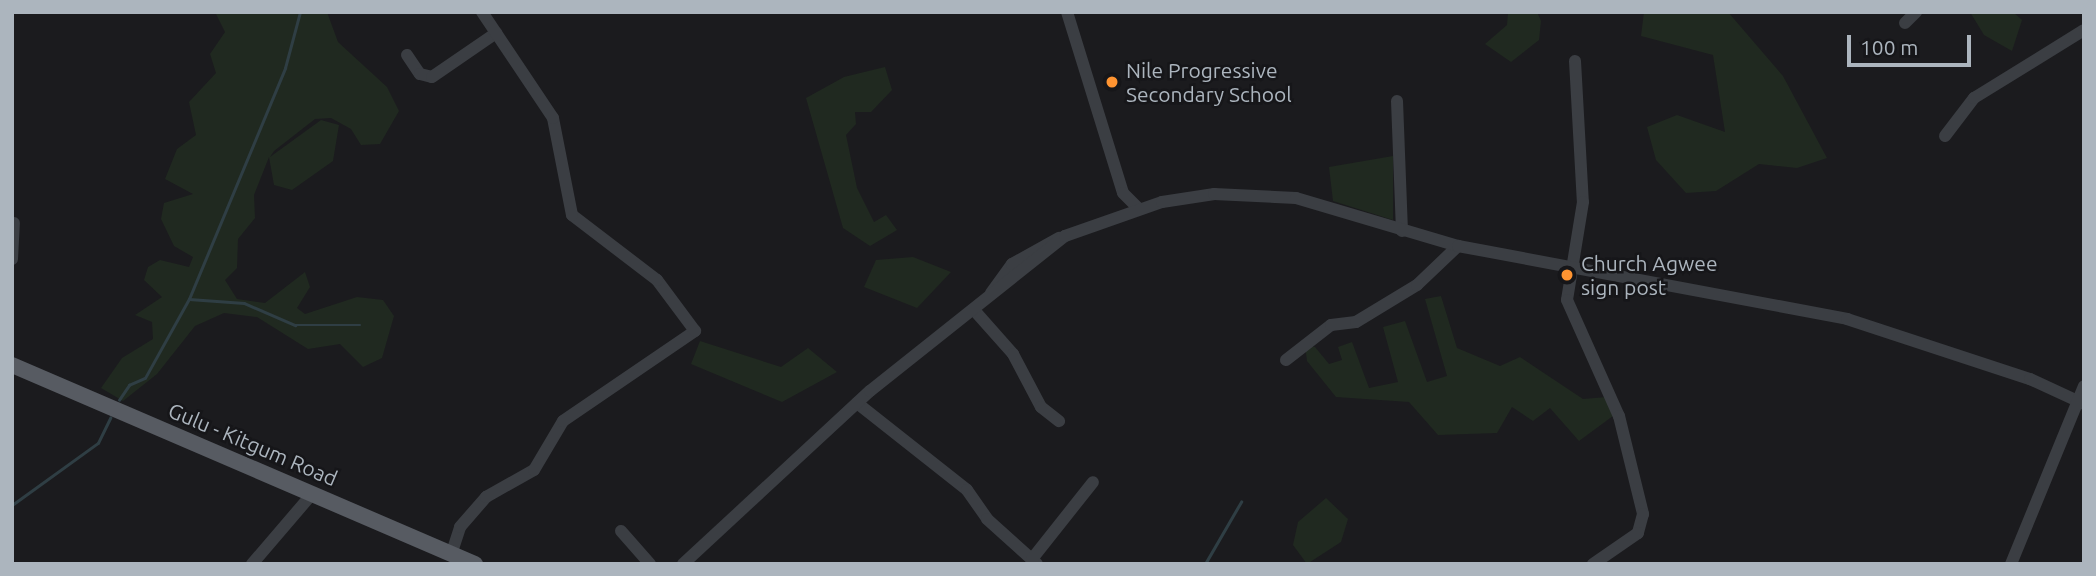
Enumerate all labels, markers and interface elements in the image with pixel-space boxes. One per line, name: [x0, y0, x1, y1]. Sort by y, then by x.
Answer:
scale bar: [1851, 21, 1975, 65]
text: 100 m: [1860, 35, 1918, 59]
place label: Nile Progressive Secondary School: [1126, 57, 1292, 107]
marker: Nile Progressive Secondary School: [1104, 74, 1120, 90]
place label: Church Agwee sign post: [1581, 250, 1717, 300]
marker: Church Agwee sign post: [1559, 267, 1575, 283]
street label: Gulu - Kitgum Road: [165, 397, 341, 491]

